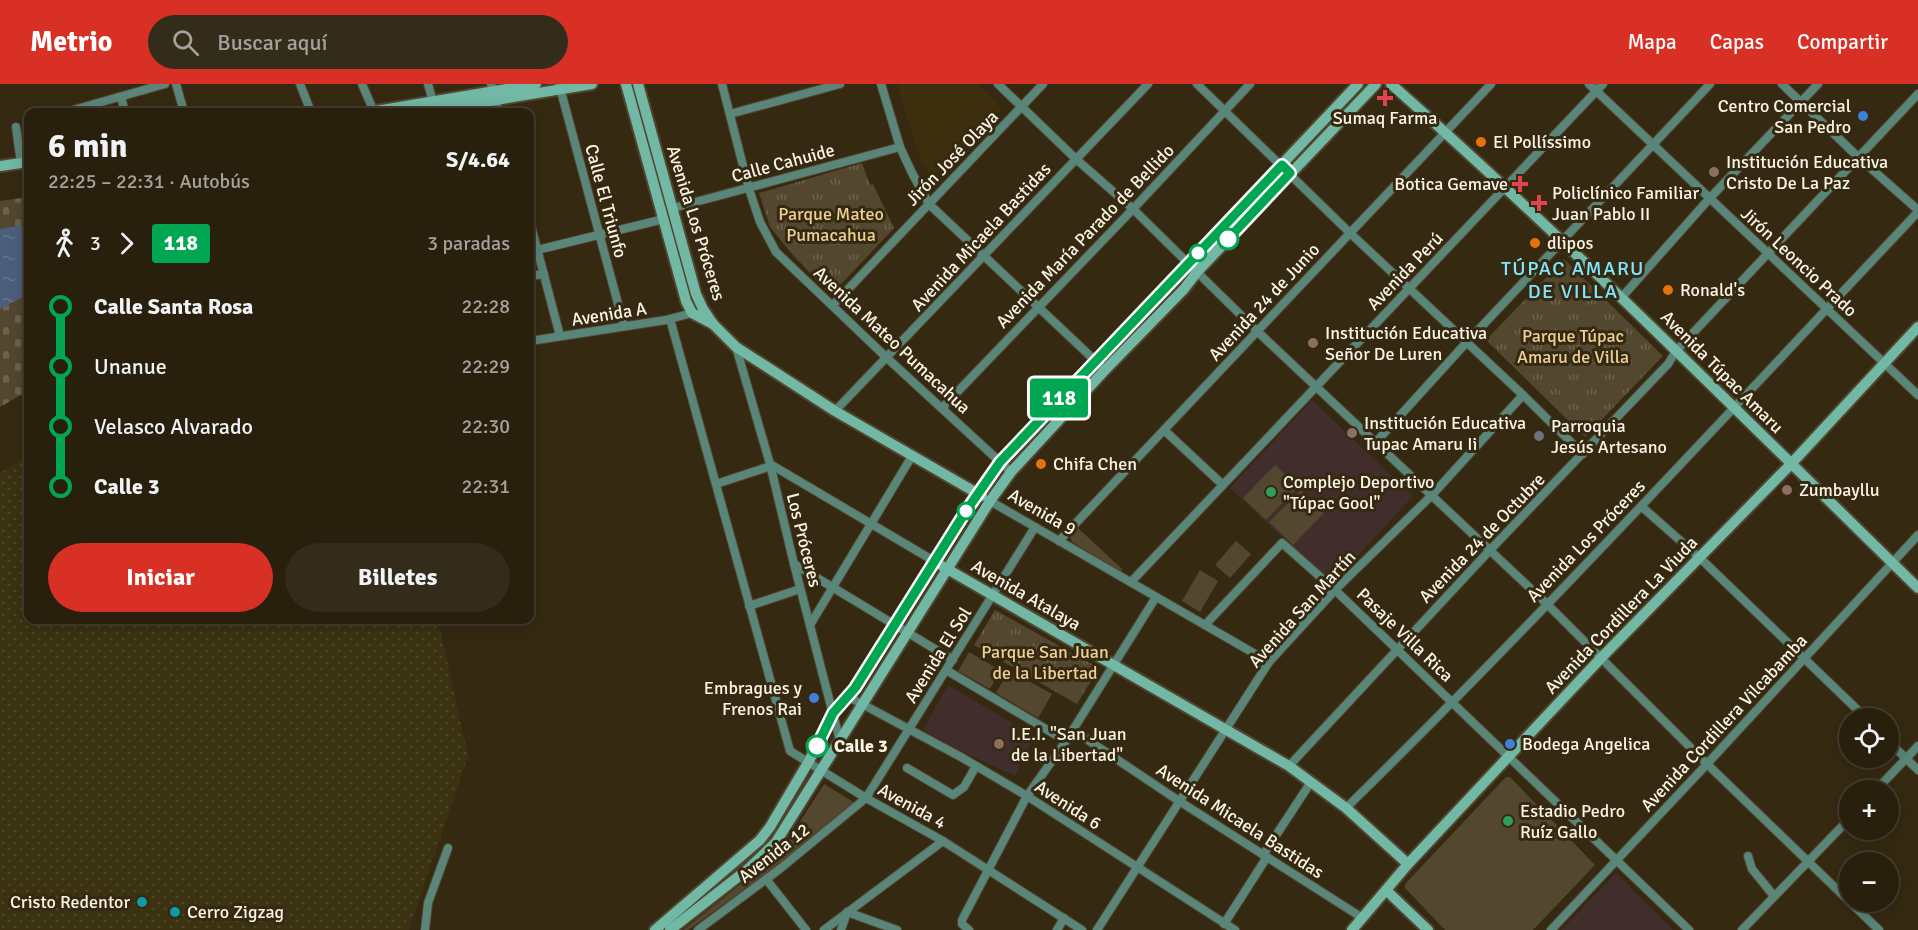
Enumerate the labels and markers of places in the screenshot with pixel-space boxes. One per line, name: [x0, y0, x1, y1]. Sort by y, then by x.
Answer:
marker: Sumaq Farma: [1378, 91, 1392, 105]
place label: Centro Comercial San Pedro: [1718, 95, 1851, 138]
place label: Sumaq Farma: [1333, 107, 1437, 129]
marker: Centro Comercial San Pedro: [1856, 109, 1870, 123]
place label: El Pollíssimo: [1493, 131, 1591, 153]
marker: El Pollíssimo: [1474, 135, 1488, 149]
place label: Institución Educativa Cristo De La Paz: [1726, 151, 1888, 194]
marker: Institución Educativa Cristo De La Paz: [1707, 165, 1721, 179]
place label: Botica Gemave: [1394, 173, 1508, 195]
marker: Botica Gemave: [1513, 177, 1527, 191]
place label: Policlínico Familiar Juan Pablo II: [1552, 182, 1699, 225]
marker: Policlínico Familiar Juan Pablo II: [1530, 194, 1548, 212]
unlabelled marker: [1217, 228, 1239, 250]
place label: dlipos: [1547, 232, 1594, 254]
marker: dlipos: [1528, 236, 1542, 250]
unlabelled marker: [1189, 244, 1207, 262]
place label: Ronald's: [1680, 279, 1745, 301]
marker: Ronald's: [1661, 283, 1675, 297]
place label: Institución Educativa Señor De Luren: [1325, 322, 1487, 365]
marker: Institución Educativa Señor De Luren: [1306, 336, 1320, 350]
place label: Institución Educativa Tupac Amaru Ii: [1364, 412, 1526, 455]
place label: Parroquia Jesús Artesano: [1551, 415, 1667, 458]
marker: Institución Educativa Tupac Amaru Ii: [1345, 426, 1359, 440]
marker: Parroquia Jesús Artesano: [1532, 429, 1546, 443]
place label: Chifa Chen: [1053, 453, 1137, 475]
marker: Chifa Chen: [1034, 457, 1048, 471]
place label: Complejo Deportivo "Túpac Gool": [1283, 471, 1434, 514]
place label: Zumbayllu: [1799, 479, 1880, 501]
marker: Zumbayllu: [1780, 483, 1794, 497]
marker: Complejo Deportivo "Túpac Gool": [1264, 485, 1278, 499]
unlabelled marker: [957, 502, 975, 520]
place label: Embragues y Frenos Rai: [704, 677, 803, 720]
marker: Embragues y Frenos Rai: [807, 691, 821, 705]
place label: I.E.I. "San Juan de la Libertad": [1011, 723, 1127, 766]
place label: Bodega Angelica: [1522, 733, 1650, 755]
marker: Calle 3: [806, 735, 828, 757]
place label: Calle 3: [834, 735, 888, 757]
marker: I.E.I. "San Juan de la Libertad": [992, 737, 1006, 751]
marker: Bodega Angelica: [1503, 737, 1517, 751]
place label: Estadio Pedro Ruíz Gallo: [1520, 800, 1625, 843]
marker: Estadio Pedro Ruíz Gallo: [1501, 814, 1515, 828]
place label: Cristo Redentor: [10, 891, 130, 913]
marker: Cristo Redentor: [135, 895, 149, 909]
place label: Cerro Zigzag: [187, 901, 284, 923]
marker: Cerro Zigzag: [168, 905, 182, 919]

